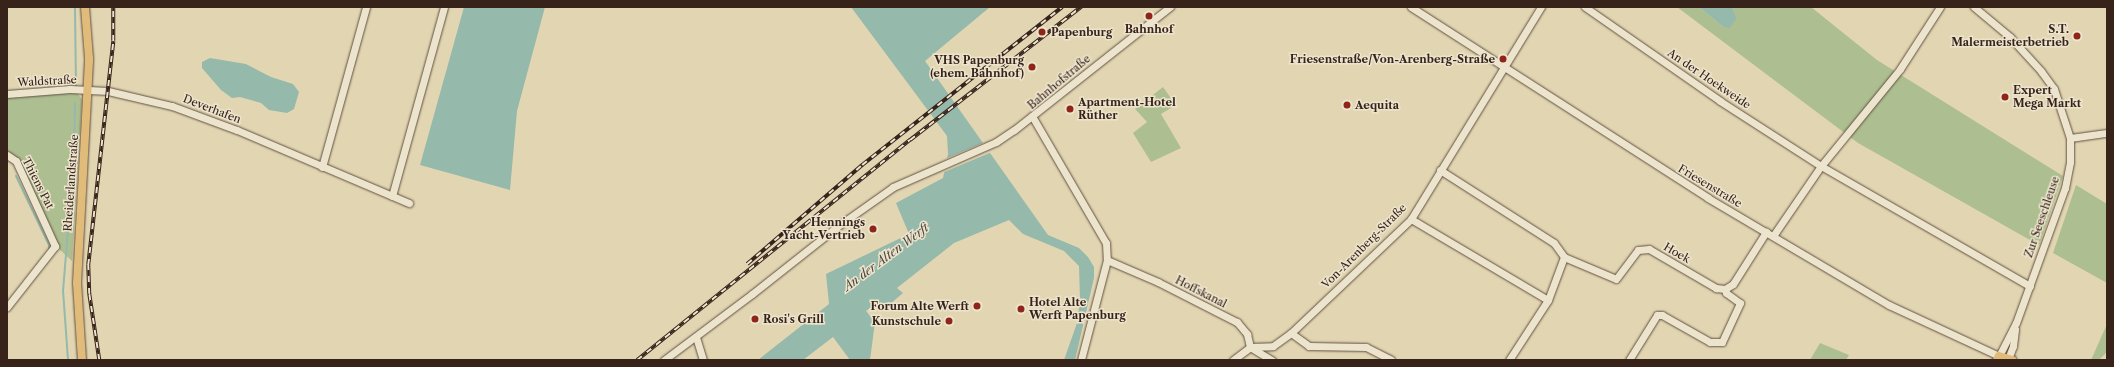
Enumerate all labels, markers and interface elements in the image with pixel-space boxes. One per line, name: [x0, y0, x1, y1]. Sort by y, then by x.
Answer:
marker: Bahnhof: [1144, 11, 1154, 21]
place label: Bahnhof: [1125, 22, 1173, 36]
place label: S.T. Malermeisterbetrieb: [1951, 23, 2069, 49]
place label: Papenburg: [1051, 25, 1112, 39]
marker: Papenburg: [1036, 26, 1048, 38]
marker: S.T. Malermeisterbetrieb: [2072, 31, 2082, 41]
street label: An der Hoekweide: [1665, 46, 1753, 112]
street label: Bahnhofstraße: [1025, 52, 1093, 112]
place label: Friesenstraße/Von-Arenberg-Straße: [1290, 52, 1495, 66]
place label: VHS Papenburg (ehem. Bahnhof): [930, 54, 1024, 80]
marker: Friesenstraße/Von-Arenberg-Straße: [1498, 54, 1508, 64]
marker: VHS Papenburg (ehem. Bahnhof): [1027, 62, 1037, 72]
street label: Waldstraße: [17, 73, 77, 89]
place label: Expert Mega Markt: [2013, 84, 2081, 110]
street label: Deverhafen: [181, 92, 243, 126]
marker: Expert Mega Markt: [2000, 92, 2010, 102]
place label: Apartment-Hotel Rüther: [1078, 96, 1176, 122]
place label: Aequita: [1355, 98, 1399, 112]
marker: Aequita: [1342, 100, 1352, 110]
marker: Apartment-Hotel Rüther: [1065, 104, 1075, 114]
street label: Rheiderlandstraße: [61, 134, 81, 232]
street label: Thiens Pat: [19, 155, 57, 211]
street label: Friesenstraße: [1676, 162, 1744, 210]
street label: Zur Seeschleuse: [2022, 175, 2062, 259]
street label: Von-Arenberg-Straße: [1319, 201, 1409, 291]
place label: Hennings Yacht-Vertrieb: [782, 216, 865, 242]
water label: An der Alten Werft: [841, 220, 931, 294]
marker: Hennings Yacht-Vertrieb: [868, 224, 878, 234]
street label: Hoek: [1661, 240, 1693, 266]
street label: Hoffskanal: [1173, 273, 1229, 311]
place label: Hotel Alte Werft Papenburg: [1029, 296, 1126, 322]
place label: Forum Alte Werft: [870, 299, 969, 313]
marker: Forum Alte Werft: [972, 301, 982, 311]
marker: Hotel Alte Werft Papenburg: [1016, 304, 1026, 314]
place label: Rosi's Grill: [763, 312, 824, 326]
marker: Rosi's Grill: [750, 314, 760, 324]
place label: Kunstschule: [872, 314, 941, 328]
marker: Kunstschule: [944, 316, 954, 326]

